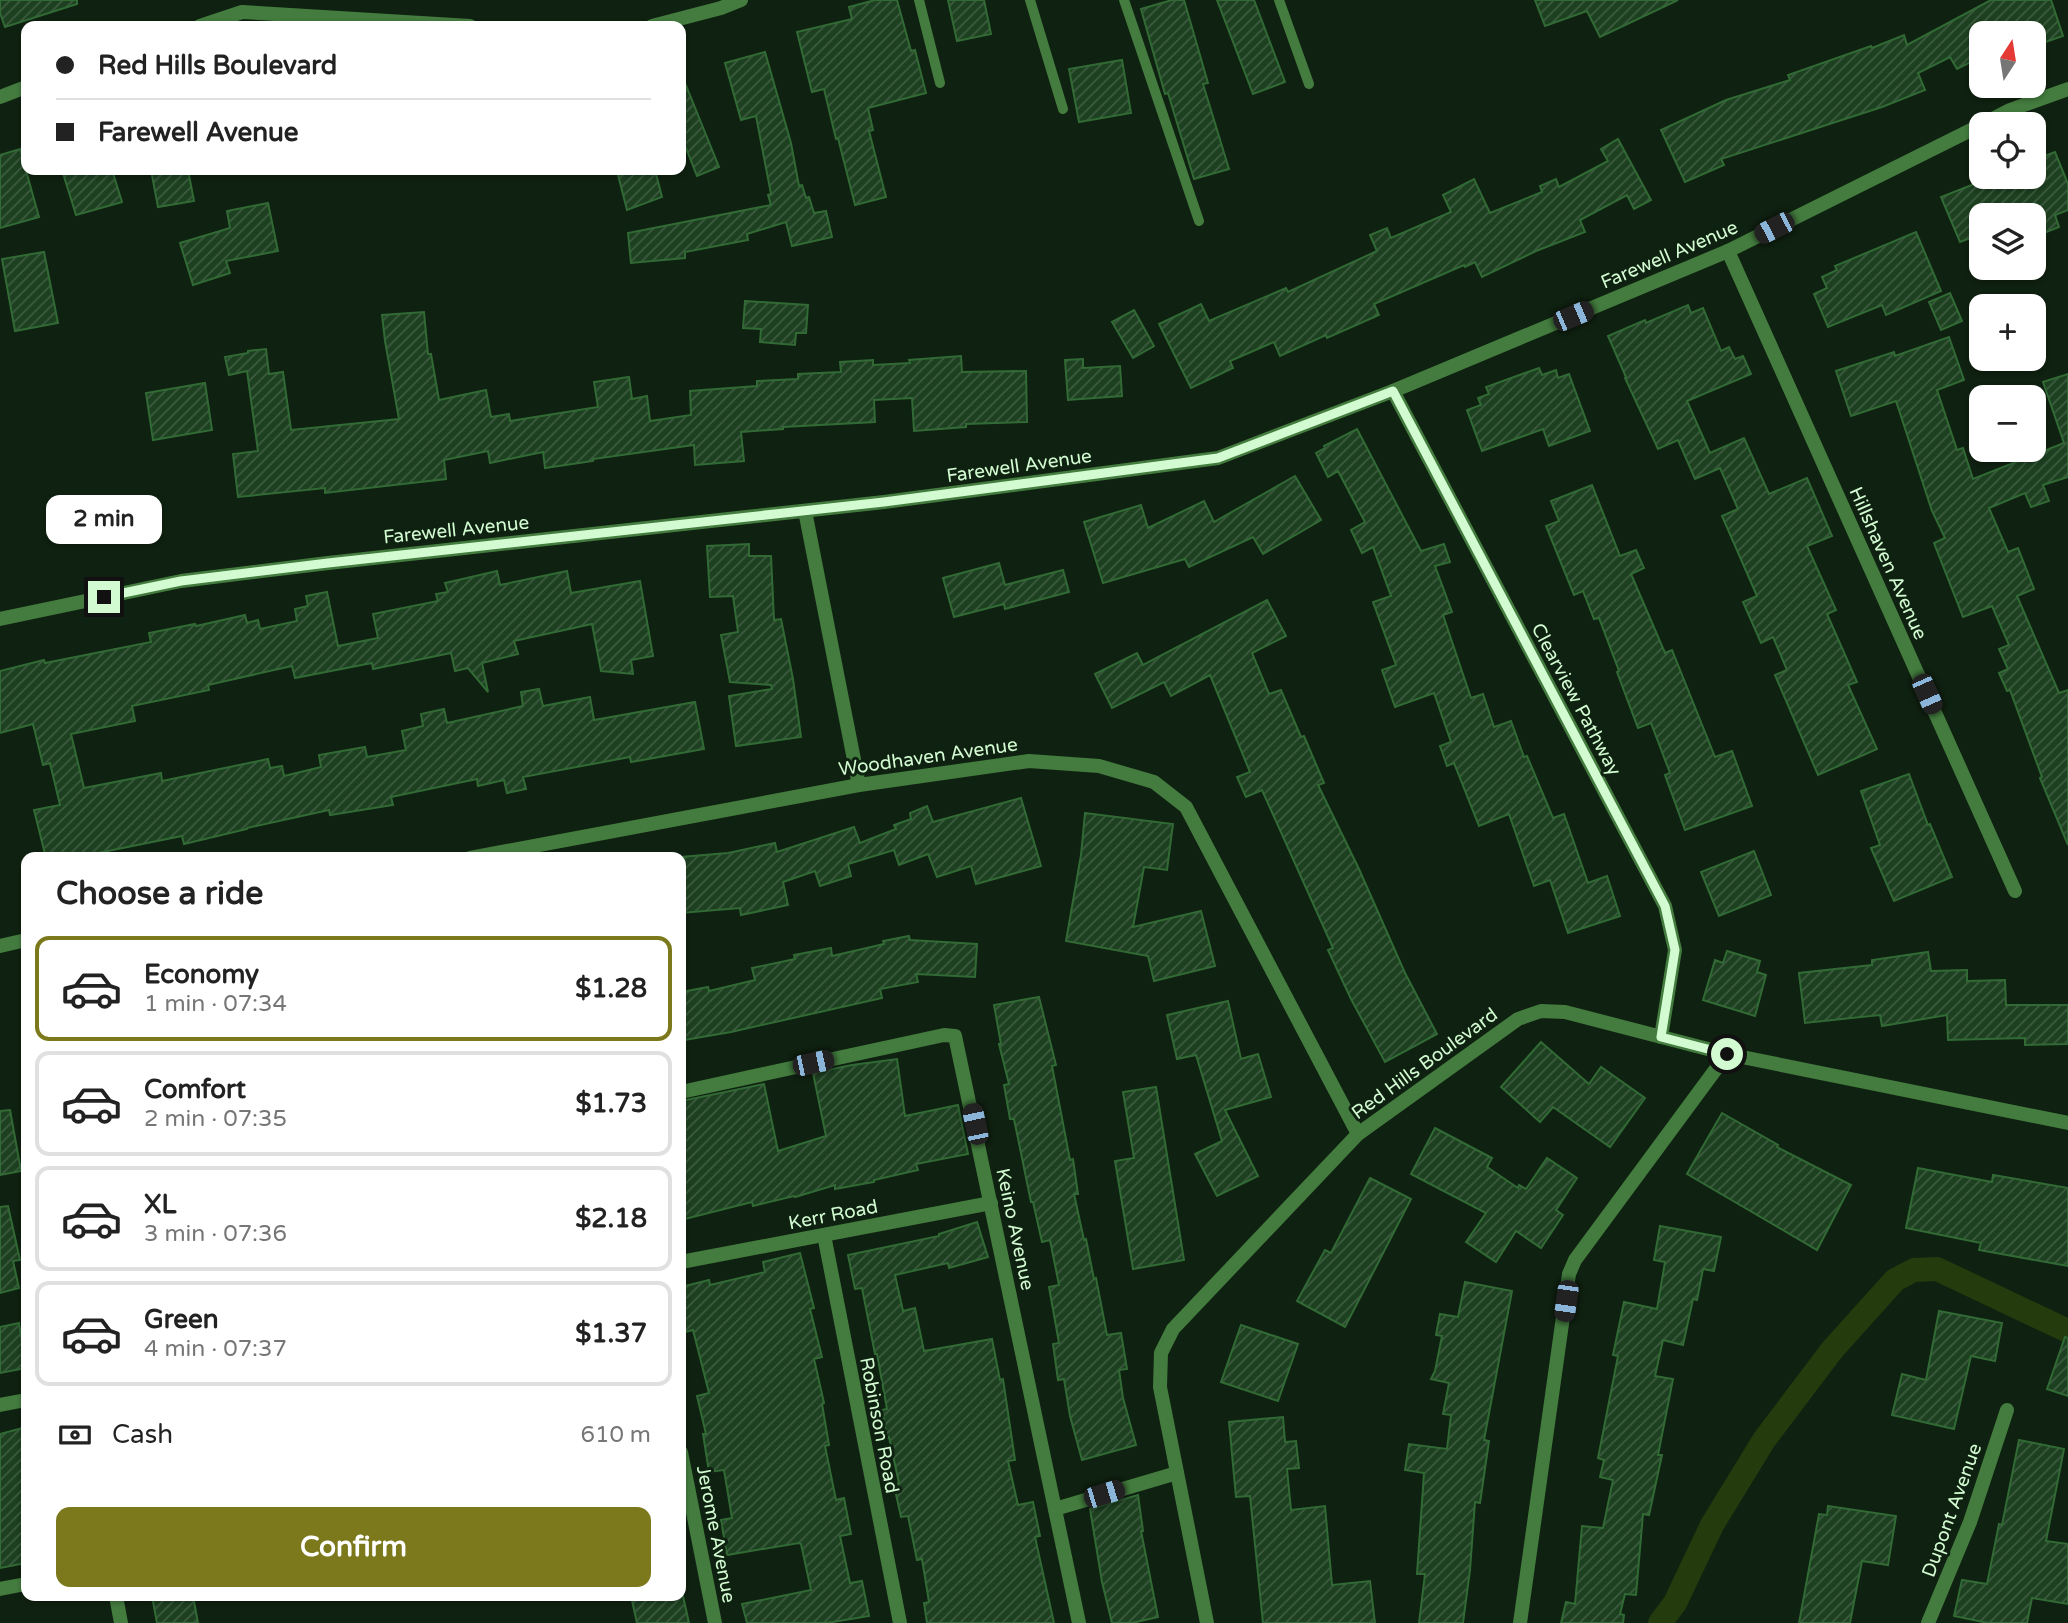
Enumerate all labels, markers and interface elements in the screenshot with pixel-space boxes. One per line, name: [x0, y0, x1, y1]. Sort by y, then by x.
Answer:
north arrow: [1969, 21, 2046, 98]
map controls: [1969, 21, 2046, 462]
text: Red Hills Boulevard: [98, 50, 337, 81]
button: locate: [1969, 112, 2046, 189]
text: Farewell Avenue: [98, 117, 299, 148]
button: layers: [1969, 203, 2046, 280]
car: [1751, 209, 1798, 247]
street label: Farewell Avenue: [1598, 216, 1741, 294]
button: +: [1969, 294, 2046, 371]
car: [1550, 298, 1597, 334]
button: −: [1969, 385, 2046, 462]
street label: Farewell Avenue: [945, 445, 1093, 487]
street label: Hillshaven Avenue: [1845, 484, 1932, 643]
callout: 2 min: [46, 496, 162, 544]
text: 2 min: [73, 505, 135, 533]
street label: Farewell Avenue: [382, 511, 530, 549]
route end: [88, 581, 120, 613]
street label: Clearview Pathway: [1527, 620, 1626, 779]
car: [1909, 671, 1946, 717]
street label: Woodhaven Avenue: [837, 734, 1019, 780]
text: Choose a ride: [56, 875, 263, 913]
icon: car: [60, 957, 123, 1020]
text: Economy: [144, 959, 259, 990]
text: $1.28: [575, 973, 647, 1004]
text: 1 min · 07:34: [144, 990, 287, 1018]
street label: Red Hills Boulevard: [1347, 1004, 1502, 1124]
route start: [1711, 1038, 1743, 1070]
car: [791, 1048, 836, 1078]
icon: car: [60, 1072, 123, 1135]
text: Comfort: [144, 1074, 246, 1105]
text: $1.73: [575, 1088, 647, 1119]
car: [961, 1101, 990, 1147]
text: 2 min · 07:35: [144, 1105, 287, 1133]
street label: Keino Avenue: [991, 1166, 1039, 1292]
icon: car: [60, 1187, 123, 1250]
text: XL: [144, 1189, 176, 1220]
street label: Kerr Road: [787, 1196, 880, 1234]
text: $2.18: [575, 1203, 647, 1234]
text: 3 min · 07:36: [144, 1220, 287, 1248]
car: [1553, 1279, 1580, 1323]
icon: car: [60, 1302, 123, 1365]
text: Green: [144, 1304, 219, 1335]
text: $1.37: [575, 1318, 647, 1349]
text: 4 min · 07:37: [144, 1335, 287, 1363]
street label: Robinson Road: [855, 1355, 903, 1495]
icon: cash: [56, 1416, 94, 1454]
text: Cash: [112, 1419, 173, 1450]
text: 610 m: [581, 1421, 651, 1449]
street label: Dupont Avenue: [1918, 1440, 1986, 1580]
street label: Jerome Avenue: [692, 1464, 740, 1605]
car: [1081, 1478, 1128, 1510]
button: Confirm: [56, 1507, 651, 1587]

